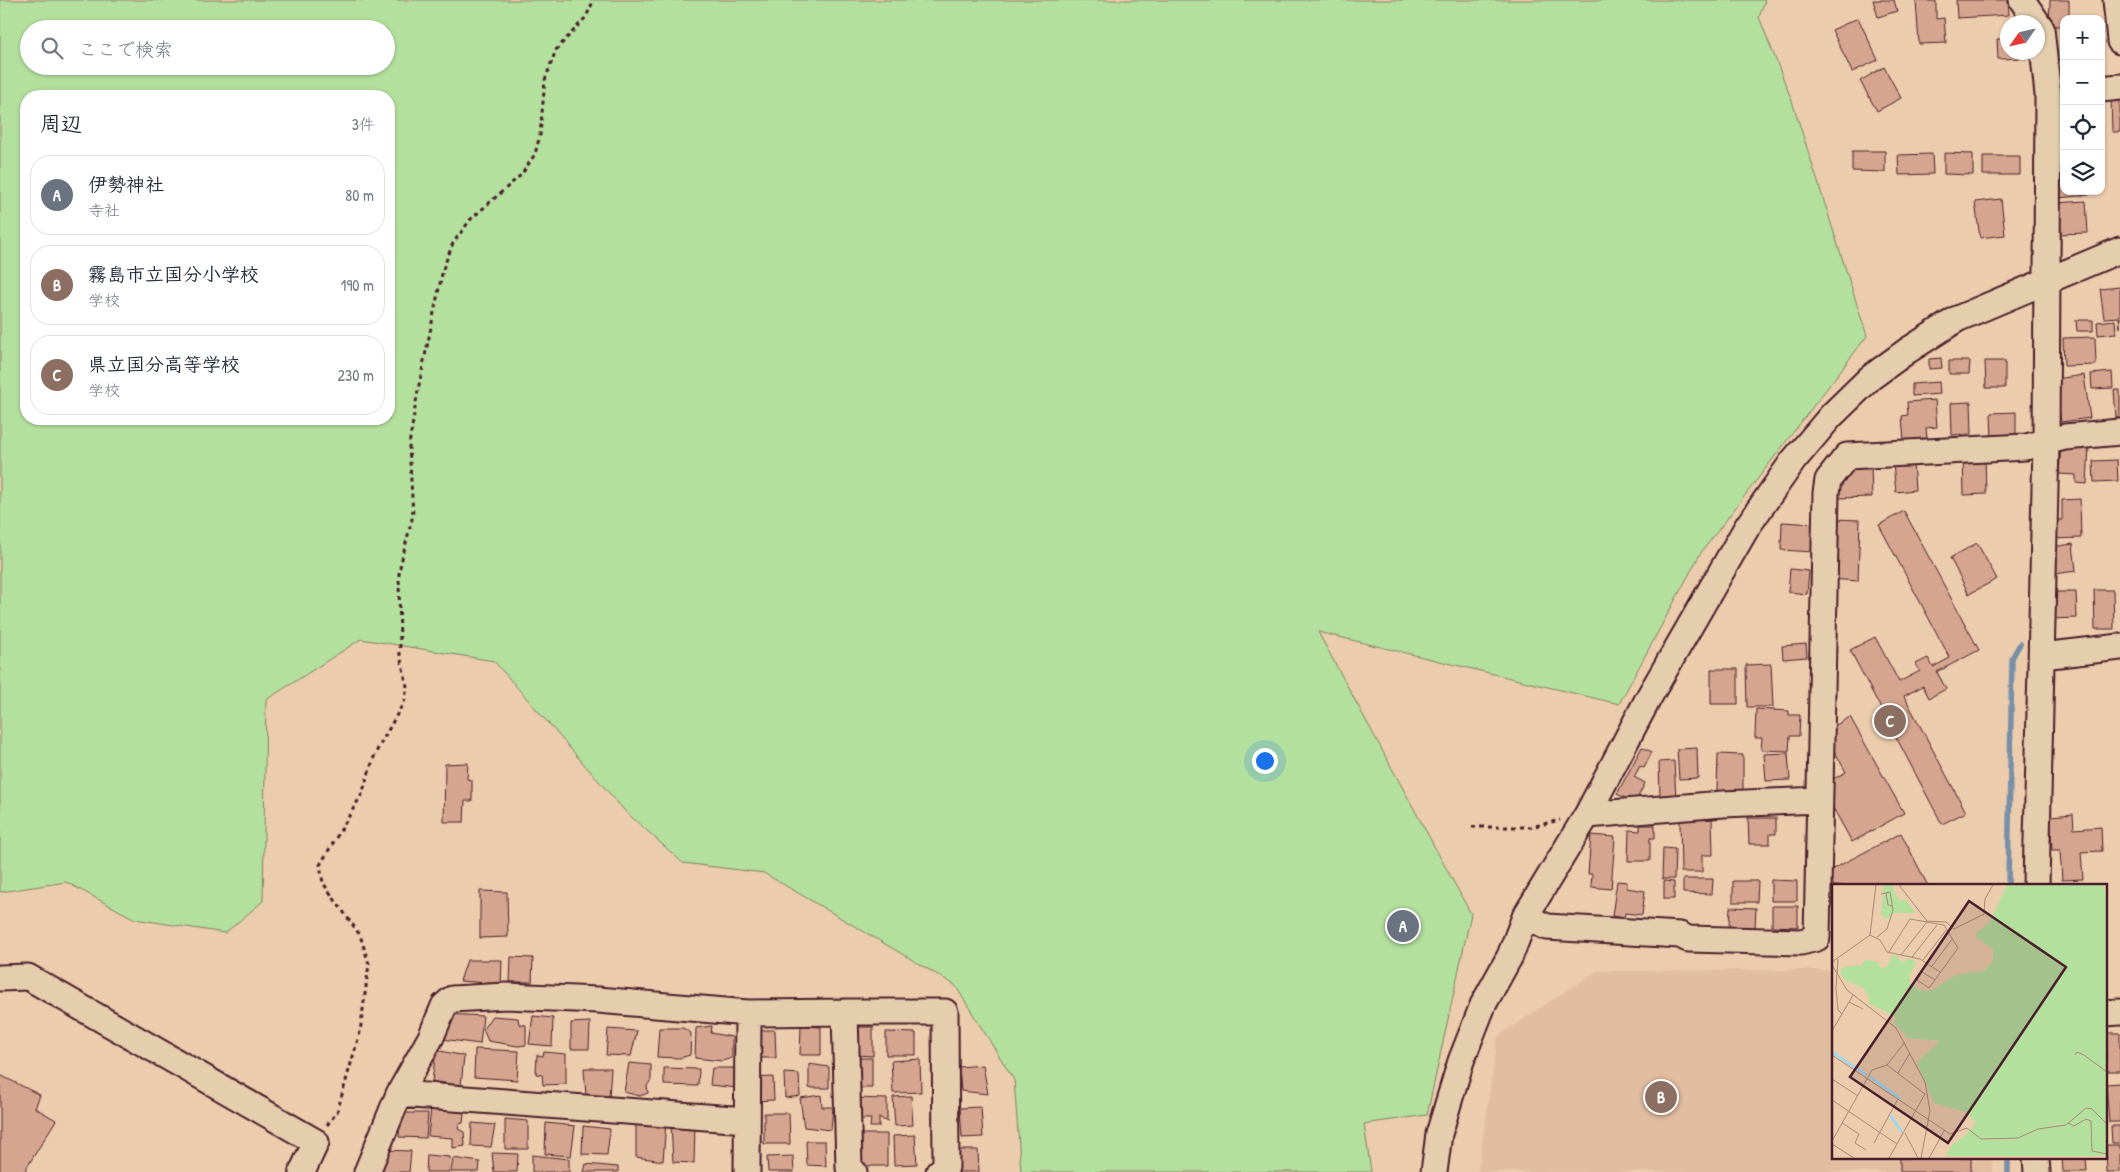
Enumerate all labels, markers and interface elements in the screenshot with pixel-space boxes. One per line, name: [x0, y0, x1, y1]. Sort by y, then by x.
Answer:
north arrow: [2000, 15, 2045, 60]
map controls: [2060, 15, 2105, 195]
button: +: [2060, 15, 2105, 60]
search box: [20, 20, 395, 75]
icon: search: [38, 34, 66, 62]
text: ここで検索: [78, 36, 173, 62]
button: −: [2060, 60, 2105, 105]
button: locate: [2060, 105, 2105, 150]
text: 周辺: [40, 109, 82, 138]
text: 3件: [352, 113, 375, 135]
button: layers: [2060, 150, 2105, 195]
text: 伊勢神社: [88, 171, 164, 197]
text: A: [53, 184, 61, 206]
text: 80 m: [345, 184, 374, 206]
text: 寺社: [88, 199, 120, 221]
text: 霧島市立国分小学校: [88, 261, 259, 287]
text: B: [53, 274, 61, 296]
text: 190 m: [341, 274, 374, 296]
text: 学校: [88, 289, 120, 311]
text: 県立国分高等学校: [88, 351, 240, 377]
text: C: [53, 364, 61, 386]
text: 230 m: [338, 364, 374, 386]
text: 学校: [88, 379, 120, 401]
pin: C: [1874, 702, 1906, 740]
your location: [1252, 748, 1278, 774]
inset map: [1832, 884, 2108, 1160]
pin: A: [1387, 907, 1419, 945]
pin: B: [1645, 1078, 1677, 1116]

